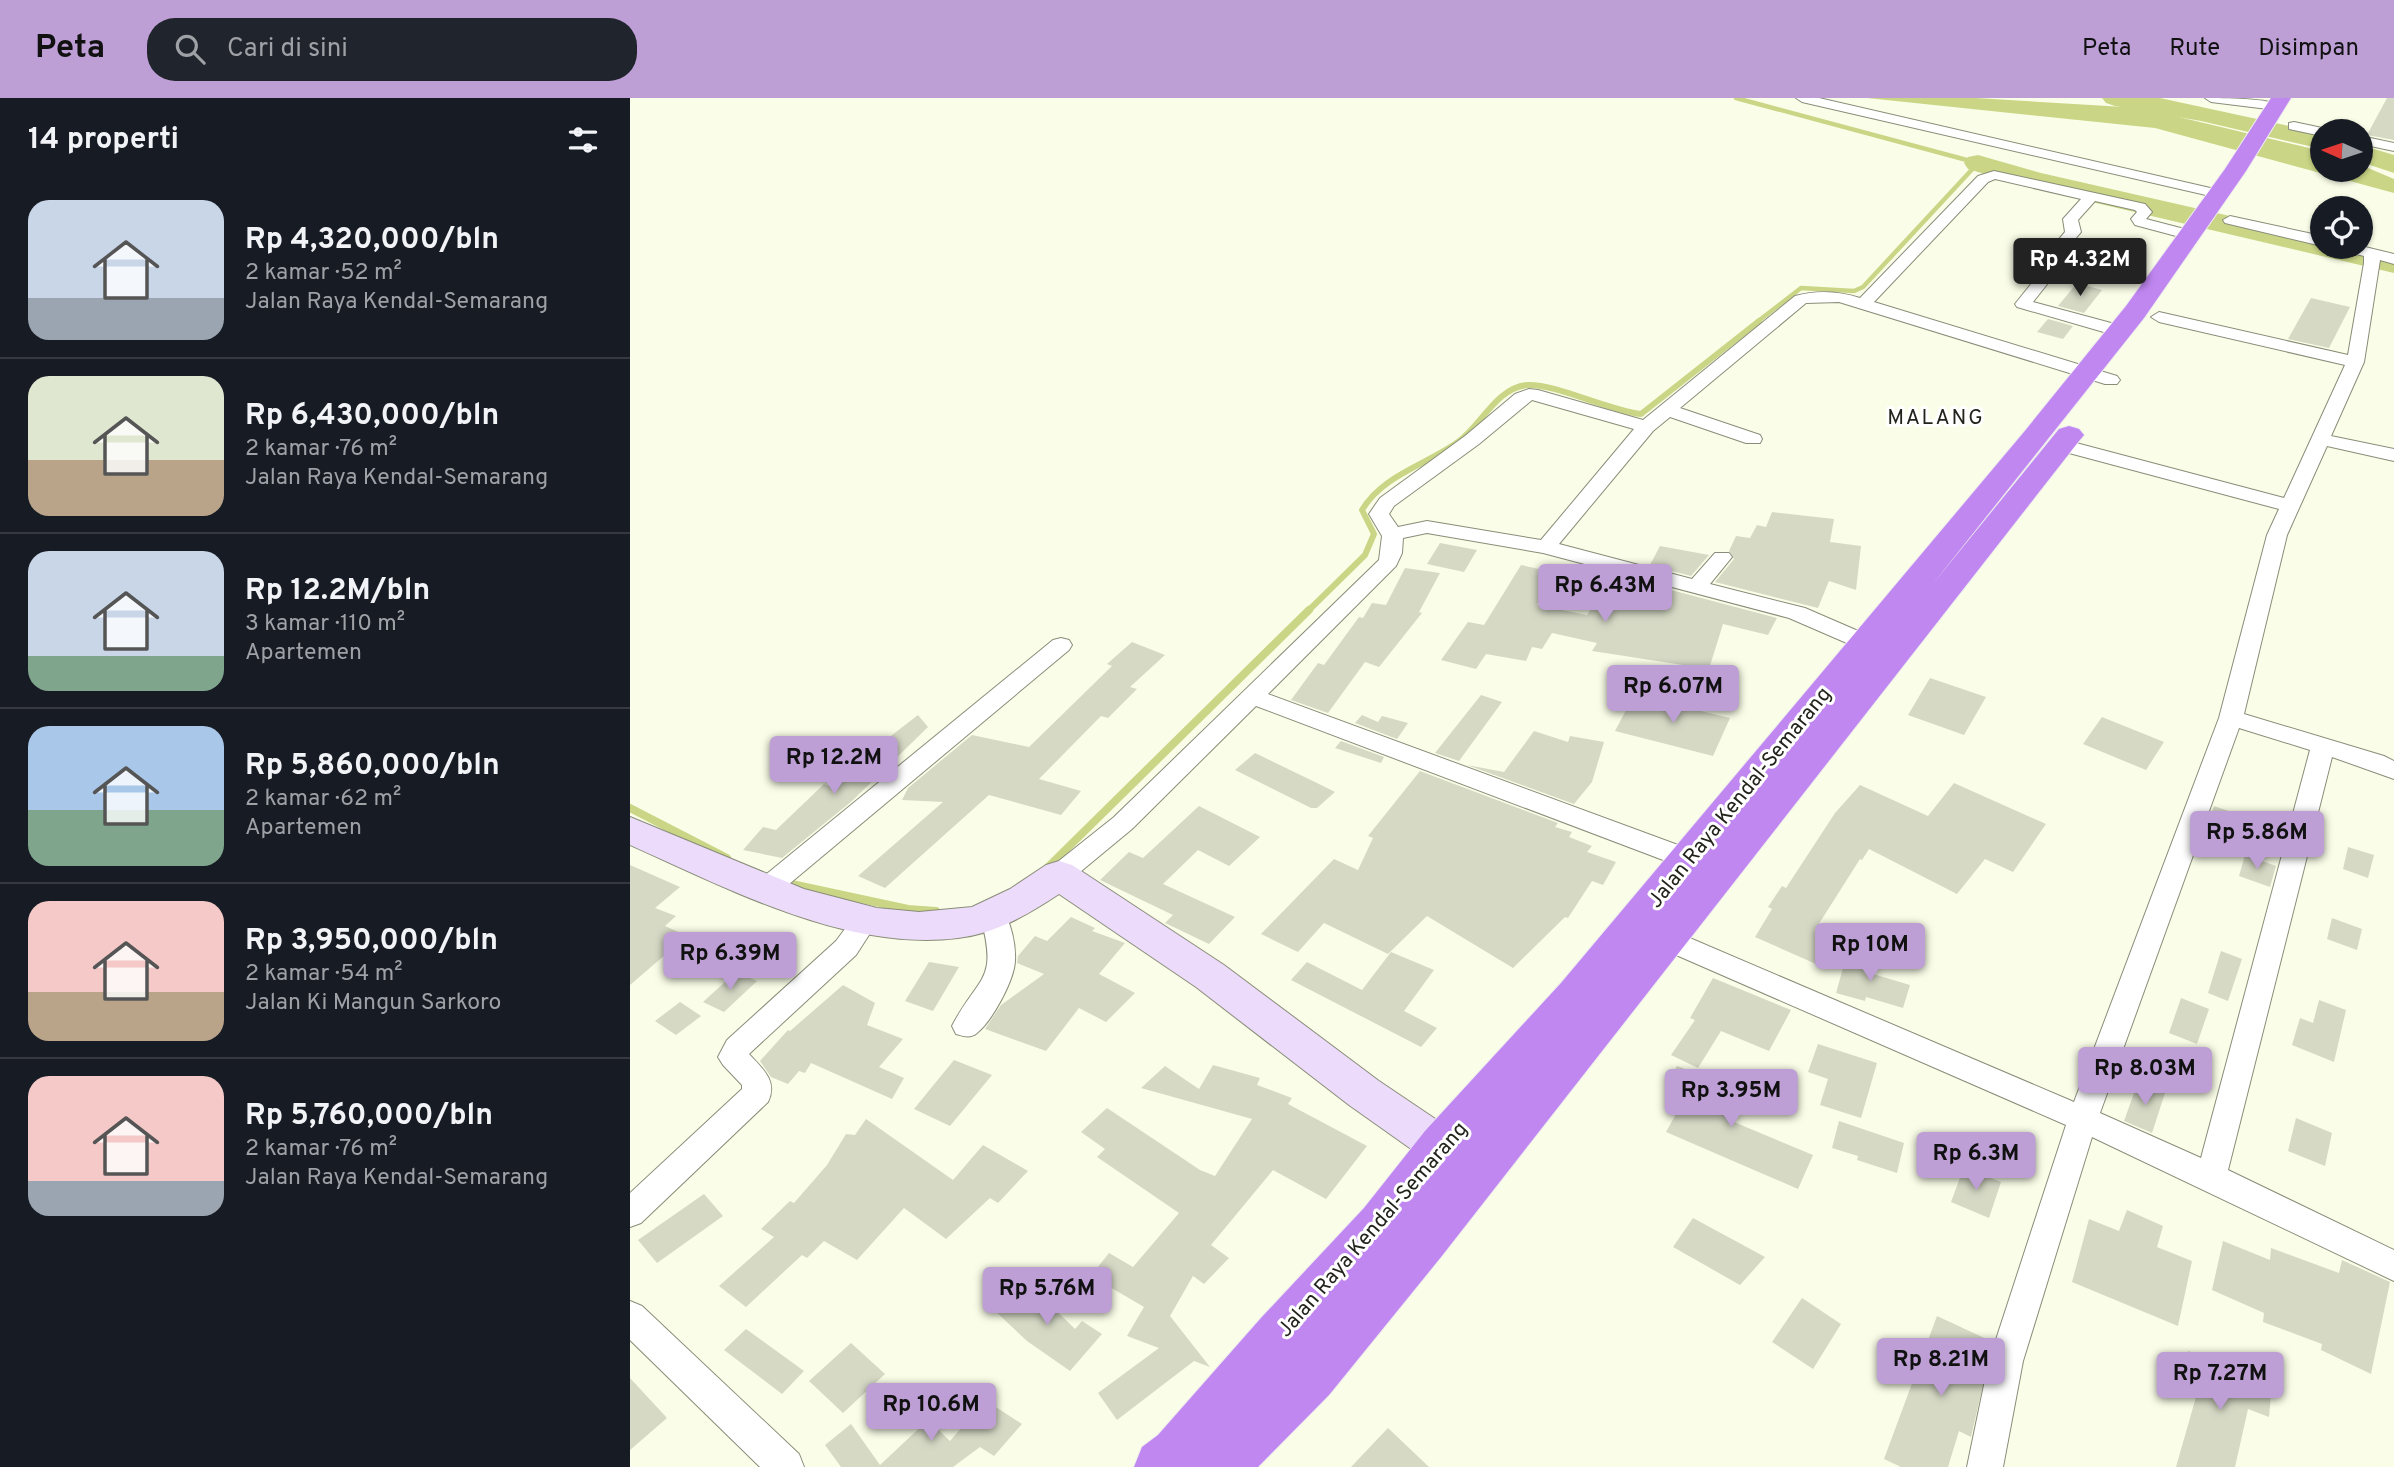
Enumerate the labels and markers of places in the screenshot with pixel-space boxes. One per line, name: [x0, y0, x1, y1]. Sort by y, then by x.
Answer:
pin: Rp 4.32M: [2008, 238, 2152, 298]
pin: Rp 6.43M: [1533, 564, 1677, 624]
pin: Rp 6.07M: [1601, 666, 1745, 725]
pin: Rp 12.2M: [762, 736, 906, 796]
pin: Rp 5.86M: [2185, 812, 2329, 871]
pin: Rp 10M: [1813, 924, 1927, 983]
pin: Rp 6.39M: [658, 932, 802, 992]
pin: Rp 8.03M: [2073, 1048, 2217, 1107]
pin: Rp 3.95M: [1659, 1070, 1803, 1129]
pin: Rp 6.3M: [1911, 1132, 2041, 1192]
pin: Rp 5.76M: [975, 1268, 1119, 1327]
pin: Rp 8.21M: [1869, 1338, 2013, 1398]
pin: Rp 7.27M: [2148, 1352, 2292, 1412]
pin: Rp 10.6M: [859, 1384, 1003, 1443]

